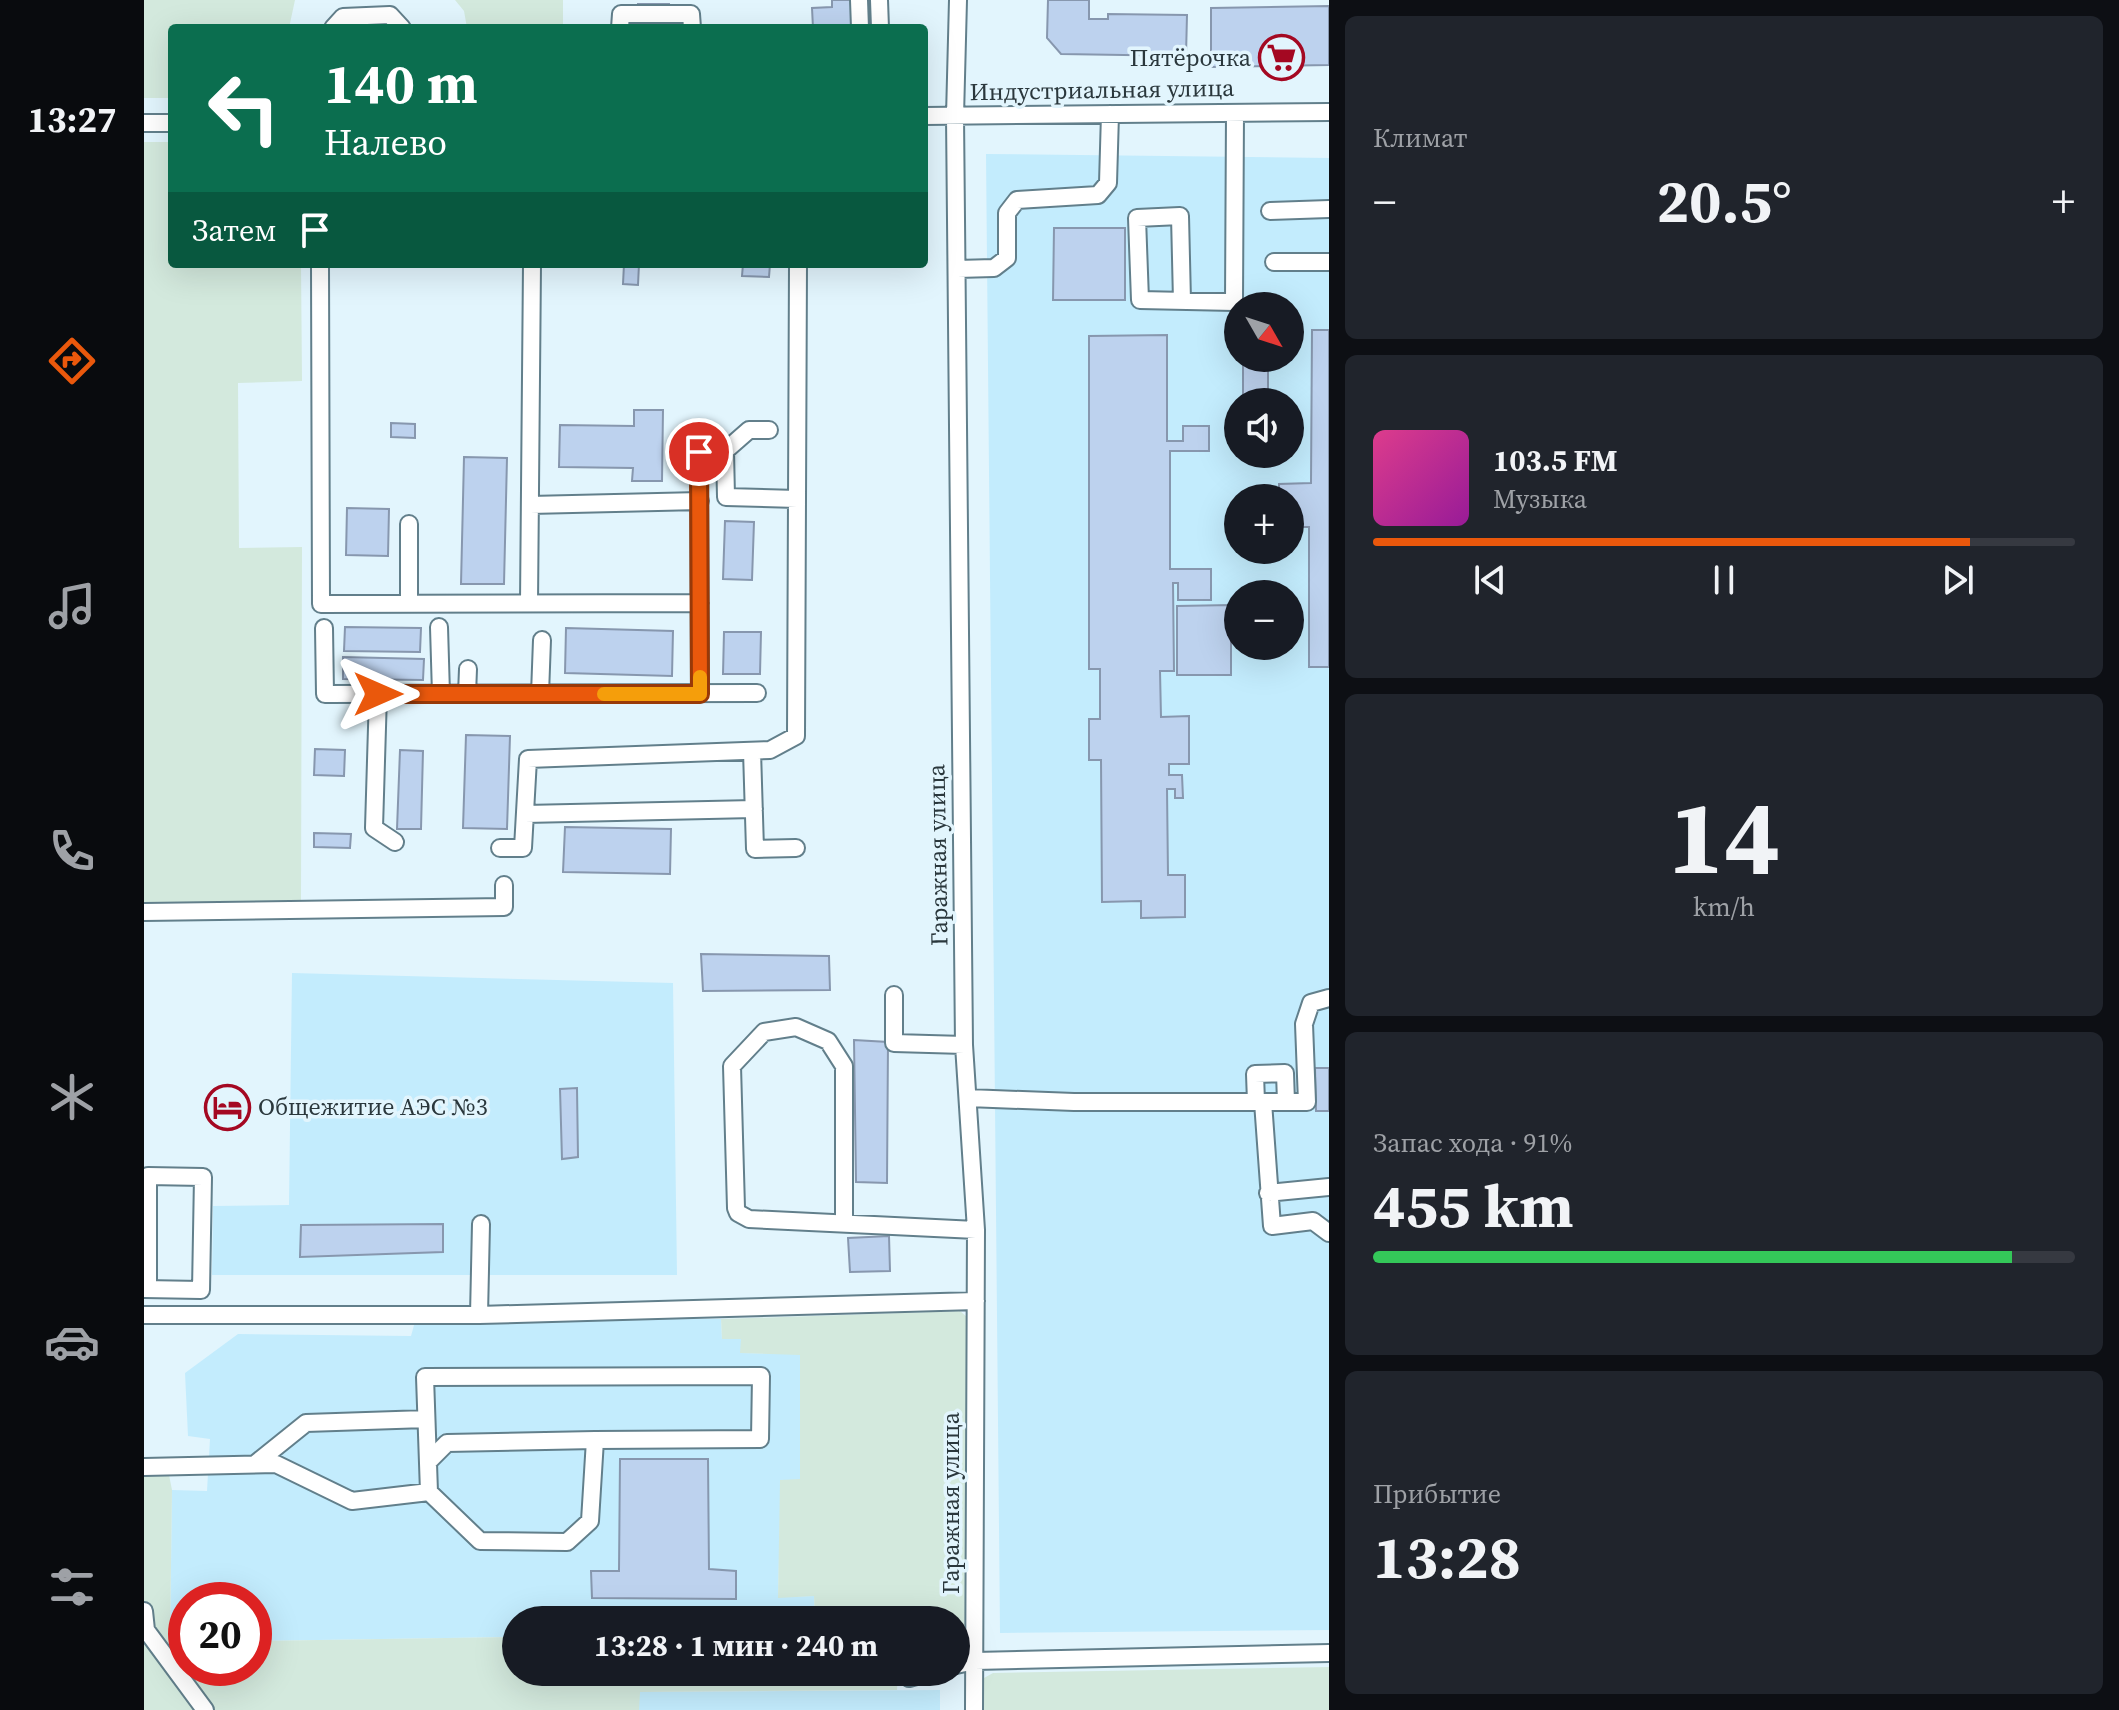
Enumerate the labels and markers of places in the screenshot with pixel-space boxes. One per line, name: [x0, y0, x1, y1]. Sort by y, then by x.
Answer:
supermarket icon: Пятёрочка: [1258, 34, 1306, 82]
place label: Пятёрочка: [1130, 41, 1252, 74]
pin: [665, 418, 733, 486]
hotel icon: Общежитие АЭС №3: [203, 1083, 251, 1131]
place label: Общежитие АЭС №3: [258, 1090, 488, 1123]

